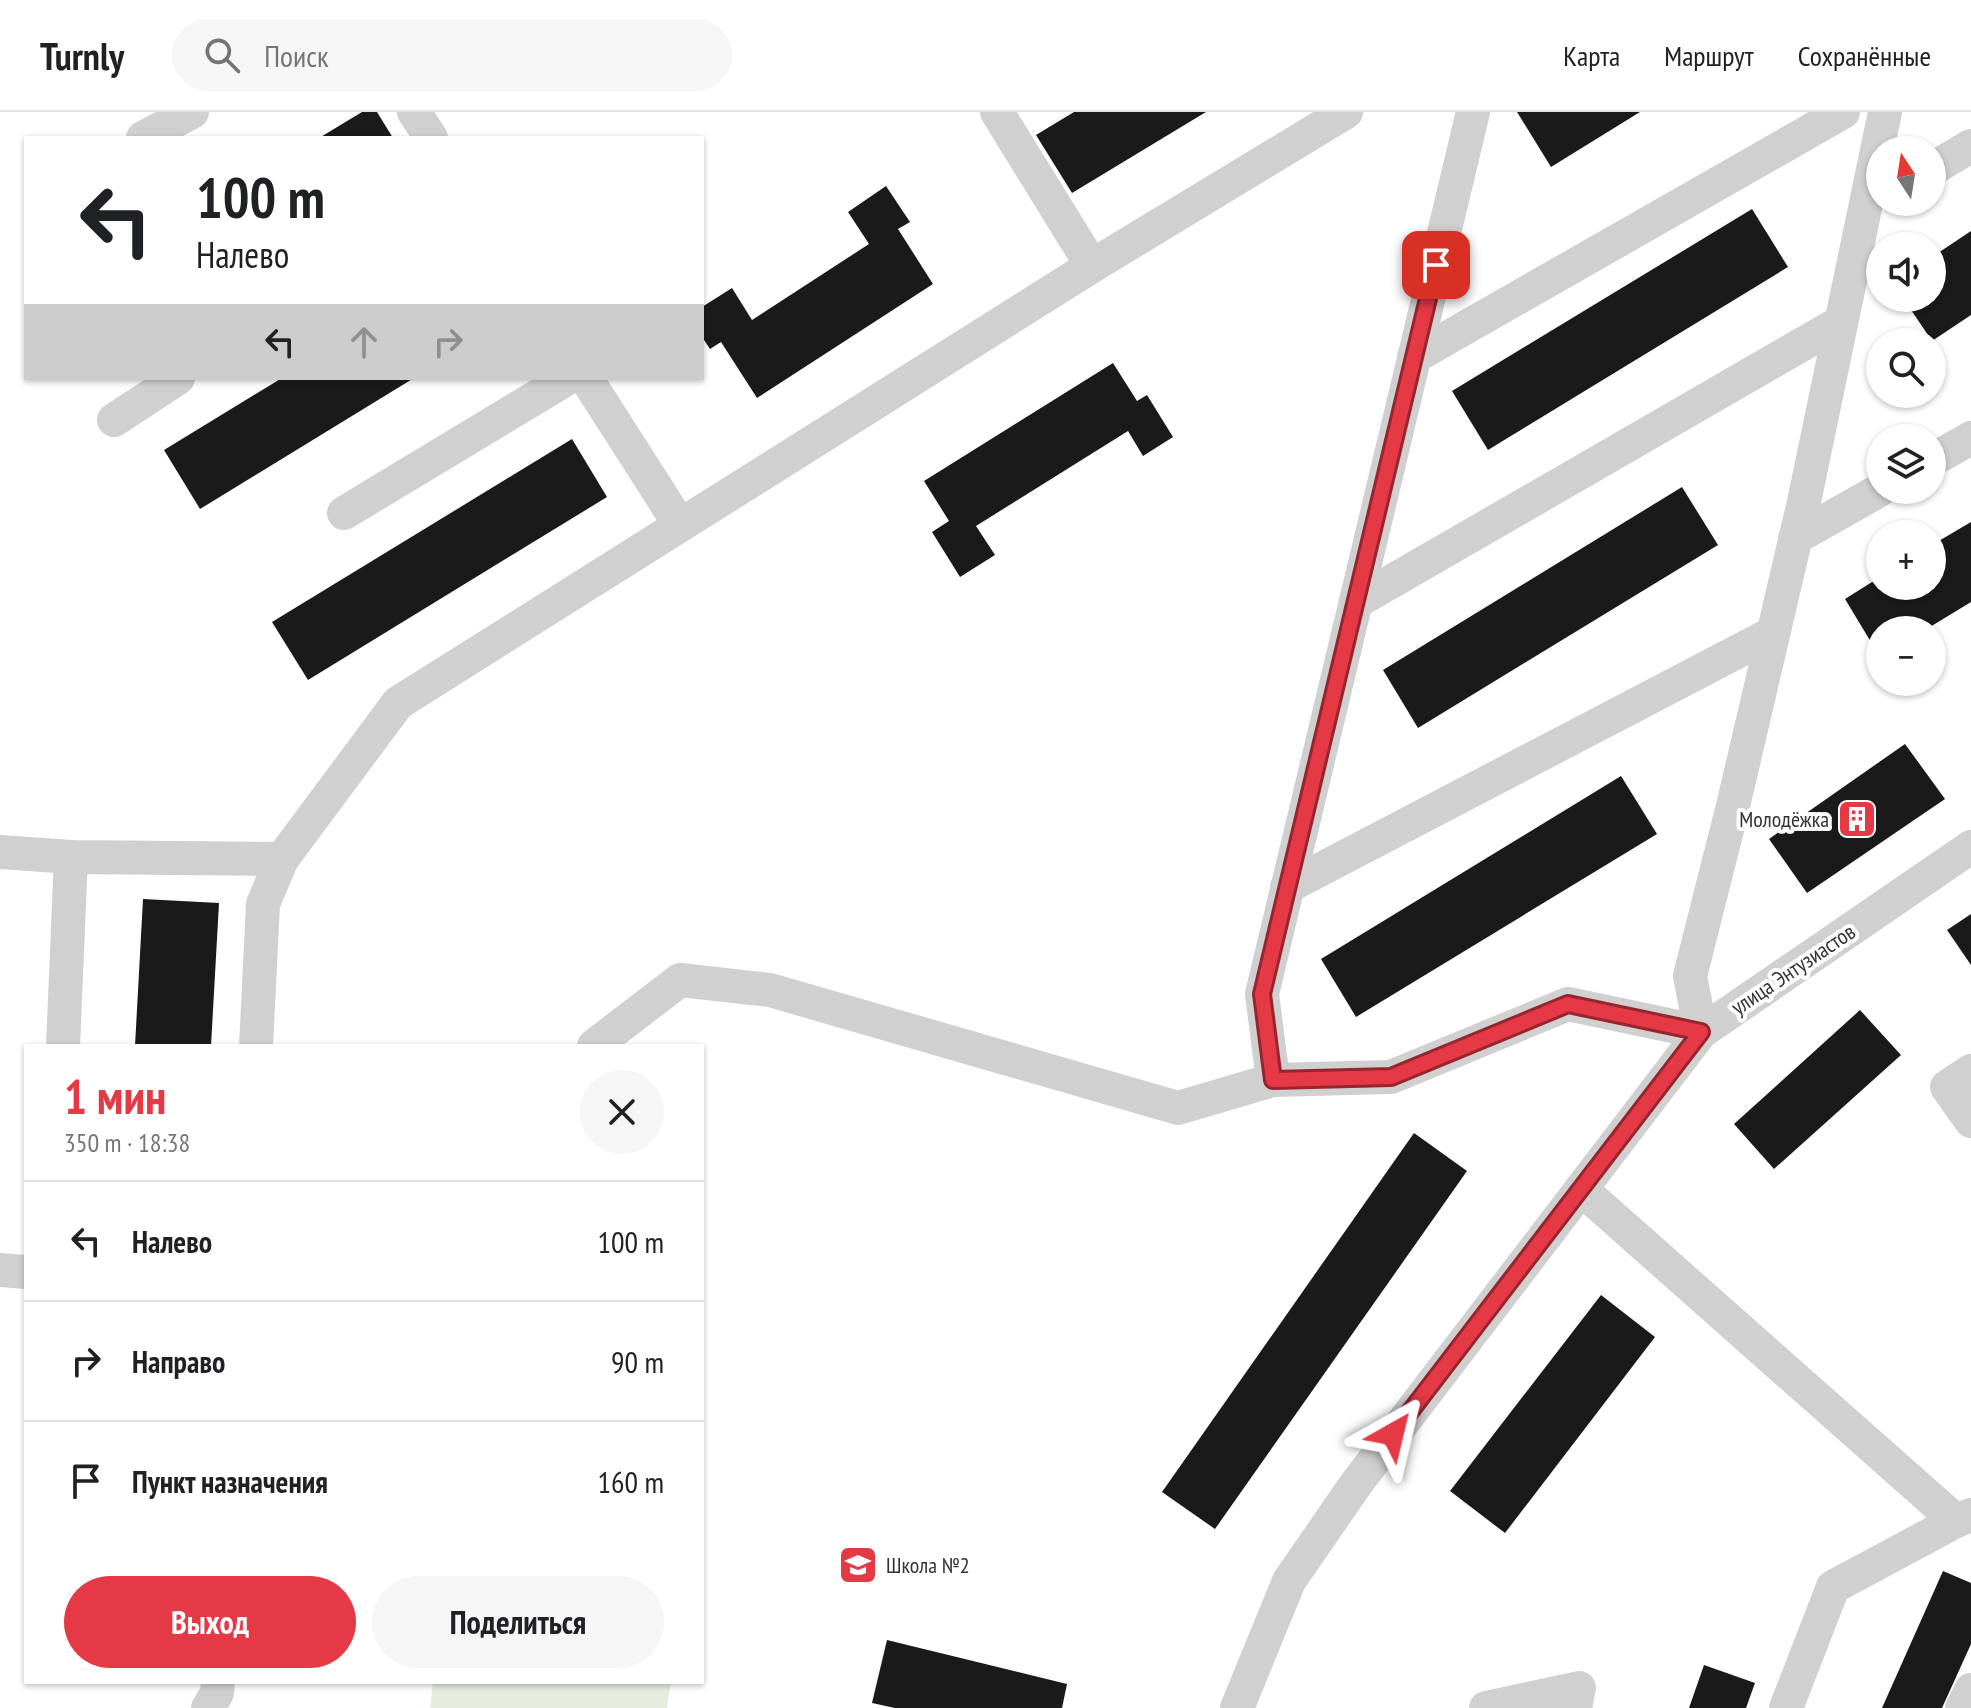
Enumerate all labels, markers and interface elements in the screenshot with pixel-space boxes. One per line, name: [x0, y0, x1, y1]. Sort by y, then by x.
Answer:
search box: [172, 19, 732, 91]
text: Turnly: [40, 31, 124, 80]
icon: search: [200, 33, 244, 77]
text: Поиск: [264, 36, 329, 75]
text: Карта: [1563, 37, 1620, 74]
text: Маршрут: [1664, 37, 1754, 74]
text: Сохранённые: [1798, 37, 1931, 74]
north arrow: [1866, 136, 1946, 216]
map controls: [1866, 136, 1946, 696]
text: 100 m: [196, 161, 325, 233]
icon: left: [64, 168, 168, 272]
text: Налево: [196, 231, 289, 278]
pin: [1402, 231, 1470, 299]
button: sound: [1866, 232, 1946, 312]
icon: arrive: [1414, 243, 1458, 287]
icon: left: [258, 320, 302, 364]
icon: ahead: [342, 320, 386, 364]
icon: right: [426, 320, 470, 364]
button: search: [1866, 328, 1946, 408]
button: layers: [1866, 424, 1946, 504]
button: +: [1866, 520, 1946, 600]
button: −: [1866, 616, 1946, 696]
building icon: Молодёжка: [1836, 798, 1878, 840]
place label: Молодёжка: [1739, 805, 1829, 833]
street label: улица Энтузиастов: [1726, 917, 1861, 1021]
text: 1 мин: [64, 1065, 166, 1127]
button: close: [580, 1070, 664, 1154]
text: 350 m · 18:38: [64, 1126, 190, 1159]
icon: left: [64, 1219, 108, 1263]
text: Налево: [132, 1222, 212, 1261]
text: 100 m: [598, 1222, 664, 1261]
icon: right: [64, 1339, 108, 1383]
text: Направо: [132, 1342, 225, 1381]
text: 90 m: [611, 1342, 664, 1381]
position arrow: [1351, 1392, 1435, 1476]
icon: arrive: [64, 1459, 108, 1503]
text: Пункт назначения: [132, 1462, 328, 1501]
text: 160 m: [598, 1462, 664, 1501]
school or university icon: Школа №2: [837, 1544, 879, 1586]
place label: Школа №2: [886, 1551, 970, 1579]
button: Выход: [64, 1576, 356, 1668]
button: Поделиться: [372, 1576, 664, 1668]

